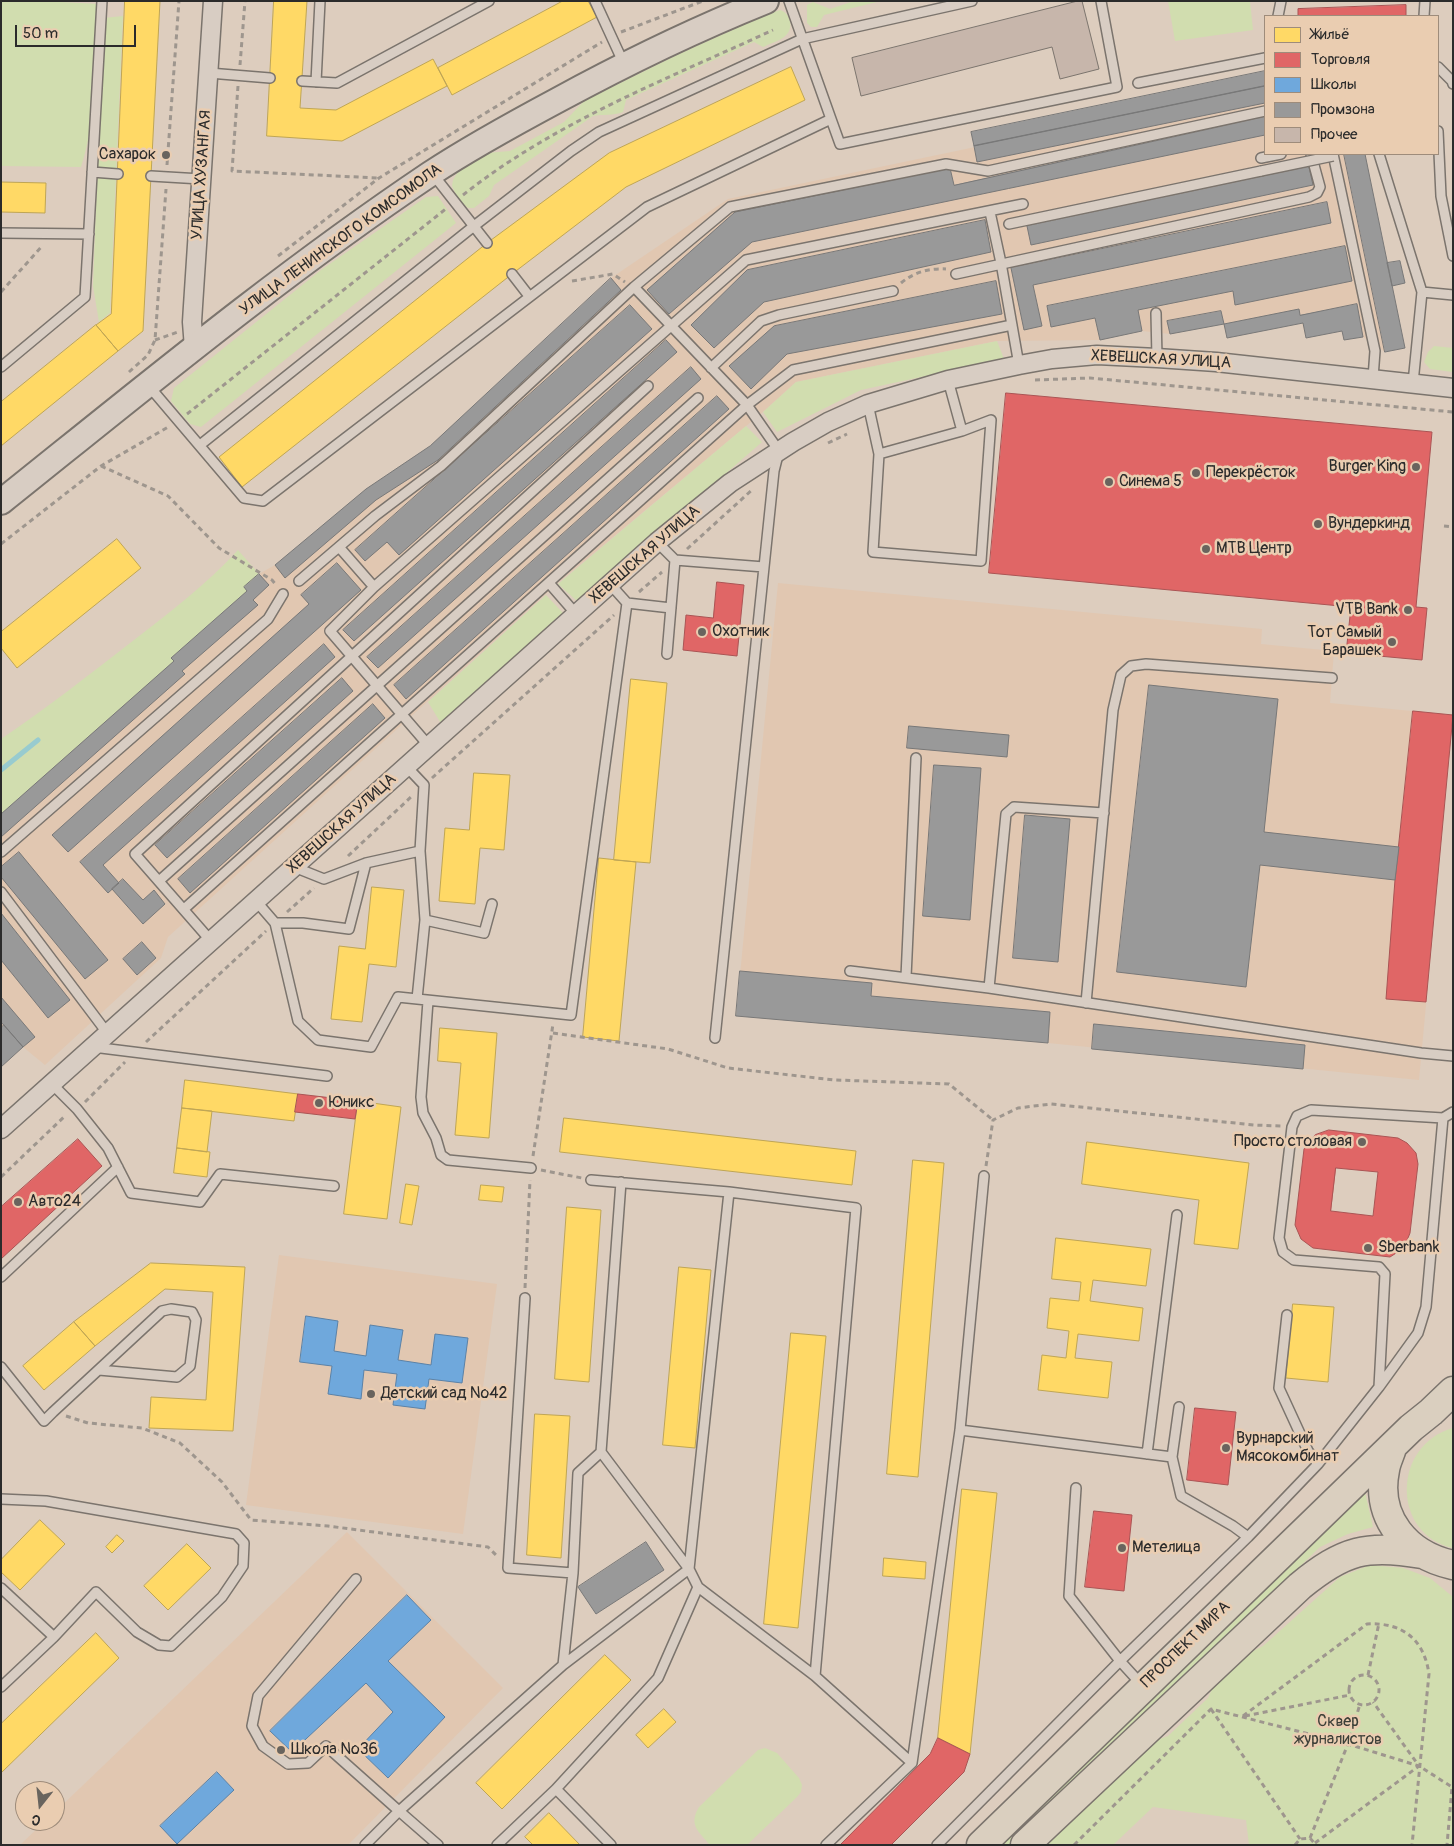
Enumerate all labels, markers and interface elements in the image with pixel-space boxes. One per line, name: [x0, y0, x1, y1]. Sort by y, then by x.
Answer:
scale bar: [18, 15, 139, 47]
legend: [1264, 15, 1439, 155]
text: 50 m: [23, 24, 58, 43]
text: Жильё: [1311, 25, 1350, 44]
text: Торговля: [1311, 50, 1370, 69]
text: Школы: [1311, 75, 1357, 94]
text: Промзона: [1311, 100, 1375, 119]
street label: УЛИЦА ХУЗАНГАЯ: [188, 110, 216, 240]
text: Прочее: [1311, 125, 1358, 144]
place label: Сахарок: [99, 145, 156, 165]
marker: Сахарок: [160, 149, 172, 161]
street label: УЛИЦА ЛЕНИНСКОГО КОМСОМОЛА: [236, 160, 446, 320]
street label: ХЕВЕШСКАЯ УЛИЦА: [1091, 347, 1231, 373]
place label: Burger King: [1329, 457, 1406, 477]
marker: Burger King: [1410, 461, 1422, 473]
place label: Перекрёсток: [1206, 463, 1296, 483]
marker: Перекрёсток: [1190, 467, 1202, 479]
place label: Синема 5: [1119, 472, 1182, 492]
marker: Синема 5: [1103, 476, 1115, 488]
street label: ХЕВЕШСКАЯ УЛИЦА: [586, 502, 704, 608]
place label: Вундеркинд: [1328, 514, 1410, 534]
marker: Вундеркинд: [1312, 518, 1324, 530]
place label: МТВ Центр: [1216, 539, 1292, 559]
marker: МТВ Центр: [1200, 543, 1212, 555]
place label: VTB Bank: [1335, 600, 1398, 620]
marker: VTB Bank: [1402, 604, 1414, 616]
place label: Охотник: [712, 622, 770, 642]
place label: Тот Самый Барашек: [1307, 623, 1382, 661]
marker: Охотник: [696, 626, 708, 638]
marker: Тот Самый Барашек: [1386, 636, 1398, 648]
street label: ХЕВЕШСКАЯ УЛИЦА: [284, 770, 400, 878]
place label: Юникс: [329, 1093, 374, 1113]
marker: Юникс: [313, 1097, 325, 1109]
place label: Просто столовая: [1234, 1132, 1352, 1152]
marker: Просто столовая: [1356, 1136, 1368, 1148]
place label: Авто24: [28, 1192, 81, 1212]
marker: Авто24: [12, 1196, 24, 1208]
place label: Sberbank: [1378, 1238, 1439, 1258]
marker: Sberbank: [1362, 1242, 1374, 1254]
place label: Детский сад №42: [381, 1384, 507, 1404]
marker: Детский сад №42: [365, 1388, 377, 1400]
place label: Вурнарский Мясокомбинат: [1236, 1429, 1339, 1467]
marker: Вурнарский Мясокомбинат: [1220, 1442, 1232, 1454]
place label: Метелица: [1132, 1538, 1200, 1558]
marker: Метелица: [1116, 1542, 1128, 1554]
street label: ПРОСПЕКТ МИРА: [1137, 1598, 1235, 1692]
park label: Сквер журналистов: [1294, 1712, 1382, 1750]
place label: Школа №36: [291, 1740, 378, 1760]
marker: Школа №36: [275, 1744, 287, 1756]
north arrow: [15, 1781, 65, 1831]
text: С: [30, 1811, 43, 1829]

